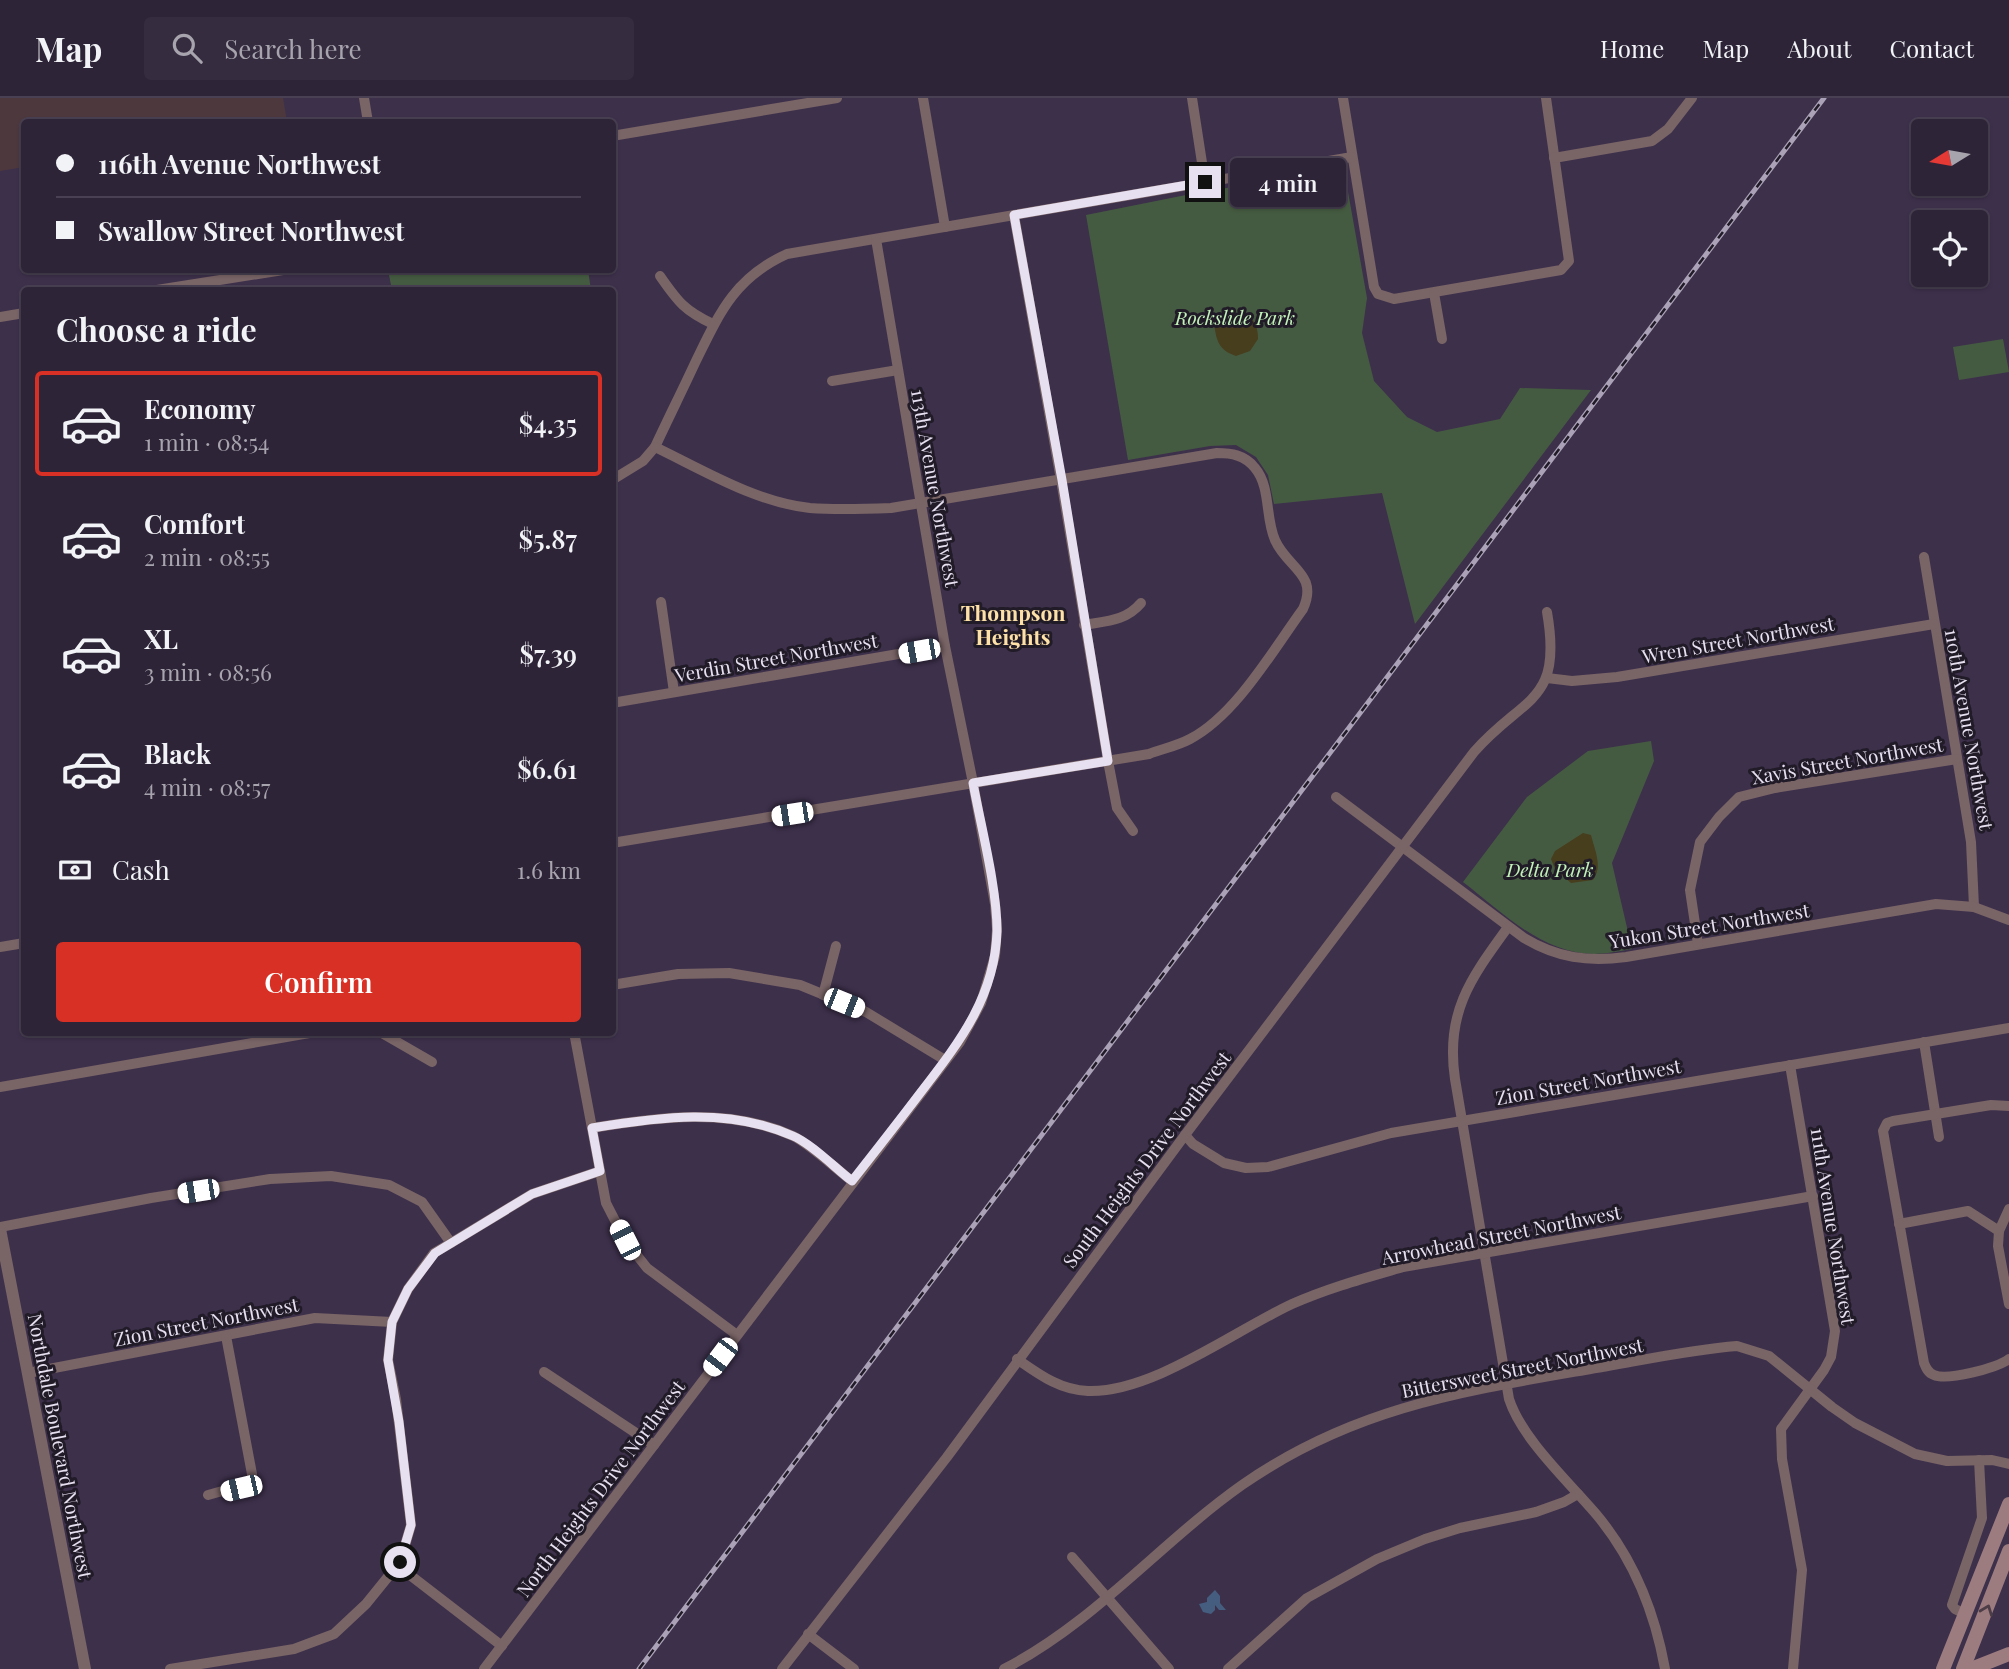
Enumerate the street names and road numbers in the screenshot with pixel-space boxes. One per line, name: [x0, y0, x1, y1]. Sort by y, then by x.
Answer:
street label: 113th Avenue Northwest: [906, 387, 966, 589]
street label: Wren Street Northwest: [1639, 609, 1836, 669]
street label: Verdin Street Northwest: [672, 626, 880, 688]
street label: 110th Avenue Northwest: [1939, 626, 2001, 832]
street label: Xavis Street Northwest: [1749, 730, 1945, 790]
street label: Yukon Street Northwest: [1606, 896, 1811, 954]
street label: South Heights Drive Northwest: [1056, 1045, 1236, 1273]
street label: Zion Street Northwest: [1493, 1052, 1683, 1110]
street label: 111th Avenue Northwest: [1806, 1125, 1862, 1327]
street label: Arrowhead Street Northwest: [1378, 1198, 1623, 1270]
street label: Zion Street Northwest: [111, 1290, 301, 1352]
street label: Northdale Boulevard Northwest: [23, 1311, 100, 1581]
street label: Bittersweet Street Northwest: [1399, 1331, 1645, 1403]
street label: North Heights Drive Northwest: [510, 1374, 690, 1602]

